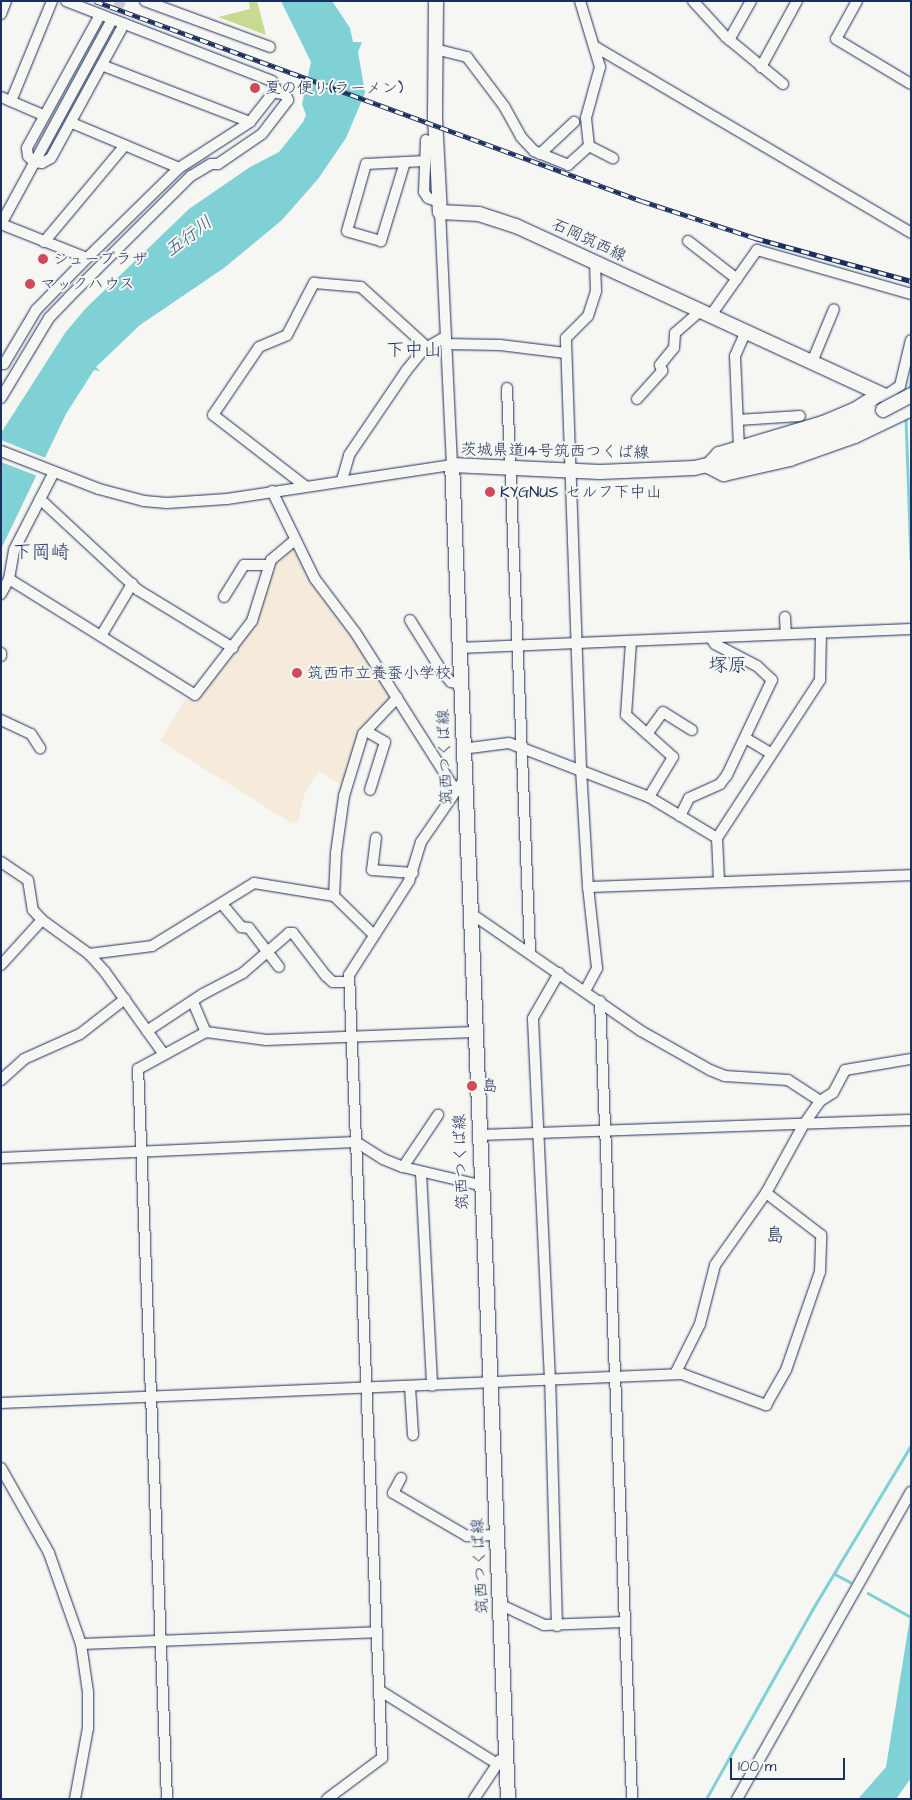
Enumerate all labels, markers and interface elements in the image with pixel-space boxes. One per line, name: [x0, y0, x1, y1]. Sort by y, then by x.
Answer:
place label: 夏の便り(ラーメン): [265, 78, 403, 98]
marker: 夏の便り(ラーメン): [249, 82, 261, 94]
water label: 五行川: [161, 212, 217, 262]
street label: 石岡筑西線: [549, 214, 629, 266]
place label: シュープラザ: [53, 249, 149, 269]
marker: シュープラザ: [37, 253, 49, 265]
place label: マックハウス: [40, 274, 136, 294]
marker: マックハウス: [24, 278, 36, 290]
district label: 下中山: [386, 340, 442, 362]
street label: 茨城県道14号筑西つくば線: [460, 440, 650, 462]
place label: KYGNUS セルフ下中山: [500, 482, 661, 502]
marker: KYGNUS セルフ下中山: [484, 486, 496, 498]
district label: 下岡崎: [13, 542, 69, 564]
district label: 塚原: [709, 655, 747, 677]
place label: 筑西市立養蚕小学校: [307, 663, 451, 683]
marker: 筑西市立養蚕小学校: [291, 667, 303, 679]
street label: 筑西つくば線: [434, 709, 456, 805]
place label: 島: [482, 1076, 498, 1096]
marker: 島: [466, 1080, 478, 1092]
street label: 筑西つくば線: [450, 1114, 472, 1210]
district label: 島: [766, 1225, 784, 1247]
street label: 筑西つくば線: [468, 1518, 492, 1614]
scale bar: [732, 1748, 847, 1780]
text: 100 m: [738, 1756, 777, 1777]

